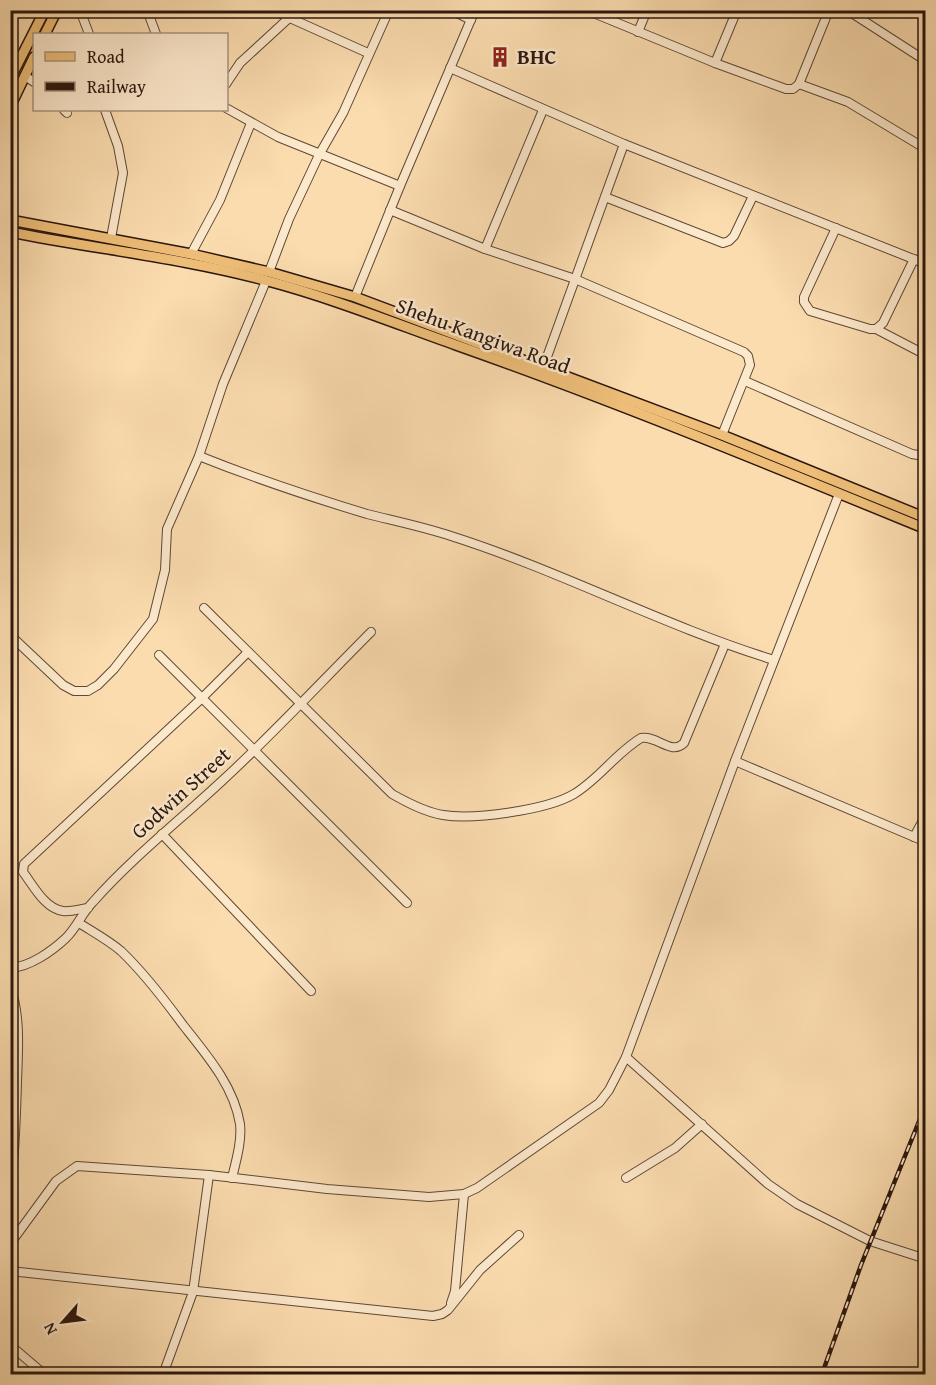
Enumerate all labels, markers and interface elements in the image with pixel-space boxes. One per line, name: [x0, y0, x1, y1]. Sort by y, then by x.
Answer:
legend: [33, 33, 228, 111]
place label: BHC: [517, 41, 557, 72]
text: Road: [87, 43, 125, 70]
building icon: BHC: [488, 45, 512, 69]
text: Railway: [87, 73, 146, 100]
street label: Shehu Kangiwa Road: [392, 290, 575, 382]
street label: Godwin Street: [124, 739, 238, 846]
north arrow: [33, 1292, 93, 1352]
text: N: [37, 1318, 63, 1339]

